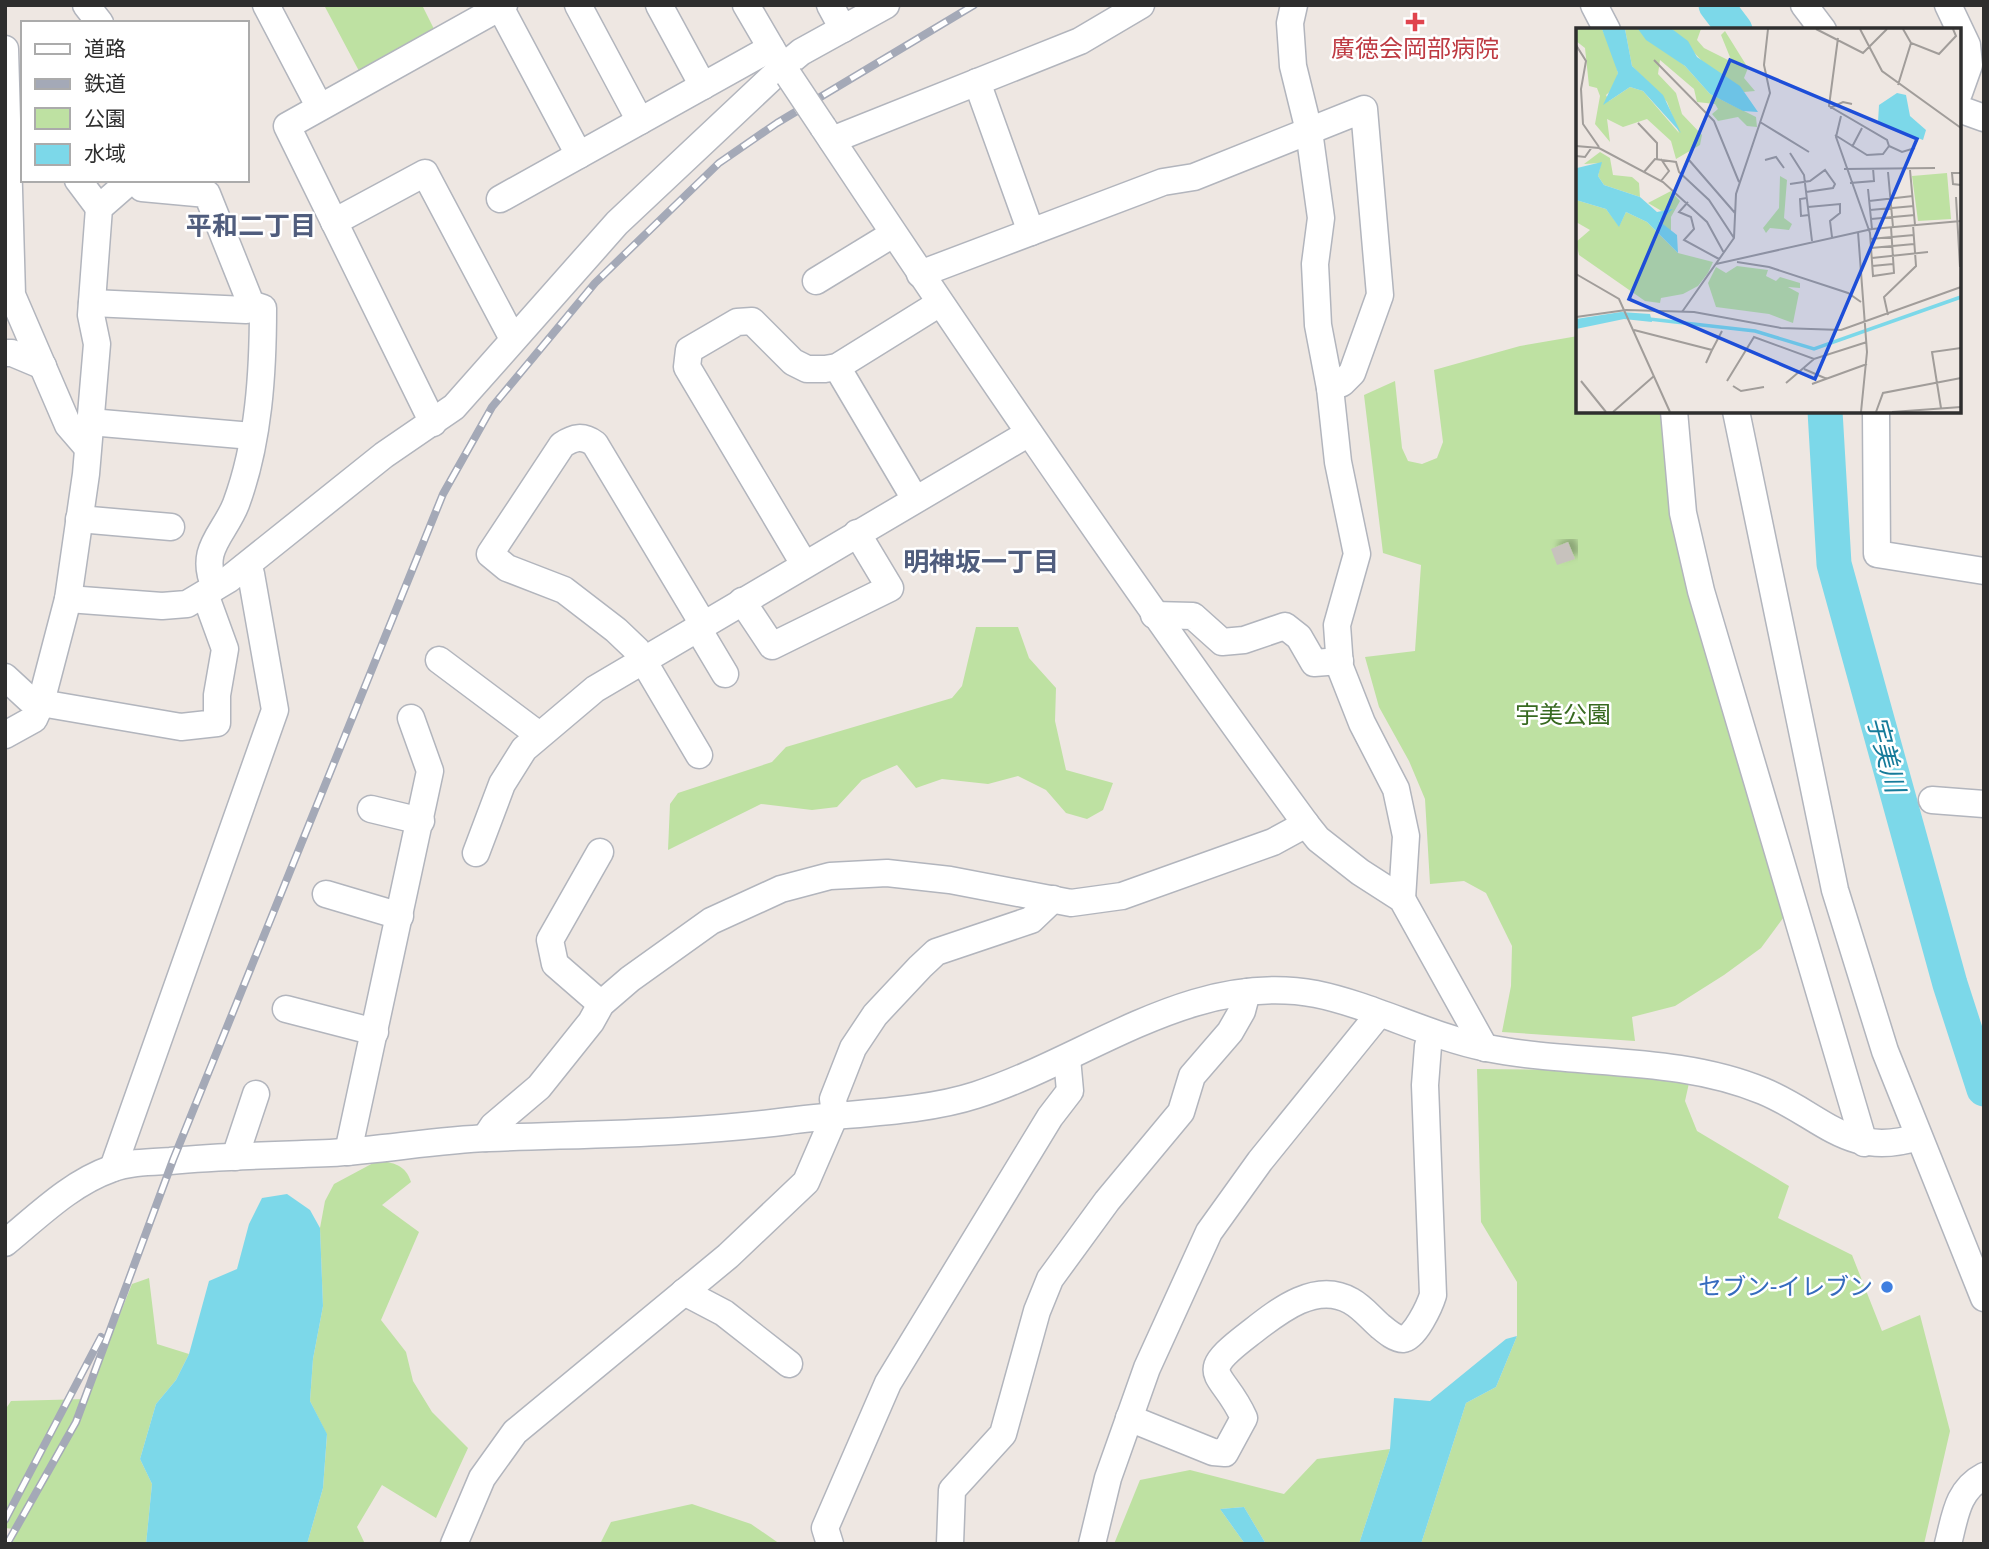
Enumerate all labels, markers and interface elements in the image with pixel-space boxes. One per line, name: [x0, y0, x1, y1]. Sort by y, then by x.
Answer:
marker: 廣徳会岡部病院: [1405, 12, 1425, 32]
legend: [21, 21, 248, 182]
inset map: [1576, 28, 1961, 413]
place label: 廣徳会岡部病院: [1331, 35, 1499, 63]
text: 道路: [84, 37, 126, 61]
text: 鉄道: [84, 72, 126, 96]
text: 公園: [84, 107, 126, 131]
text: 水域: [84, 142, 126, 166]
district label: 平和二丁目: [186, 211, 316, 241]
district label: 明神坂一丁目: [903, 547, 1059, 577]
park label: 宇美公園: [1515, 701, 1611, 729]
water label: 宇美川: [1861, 712, 1911, 798]
place label: セブン-イレブン: [1698, 1273, 1873, 1301]
marker: セブン-イレブン: [1879, 1279, 1895, 1295]

